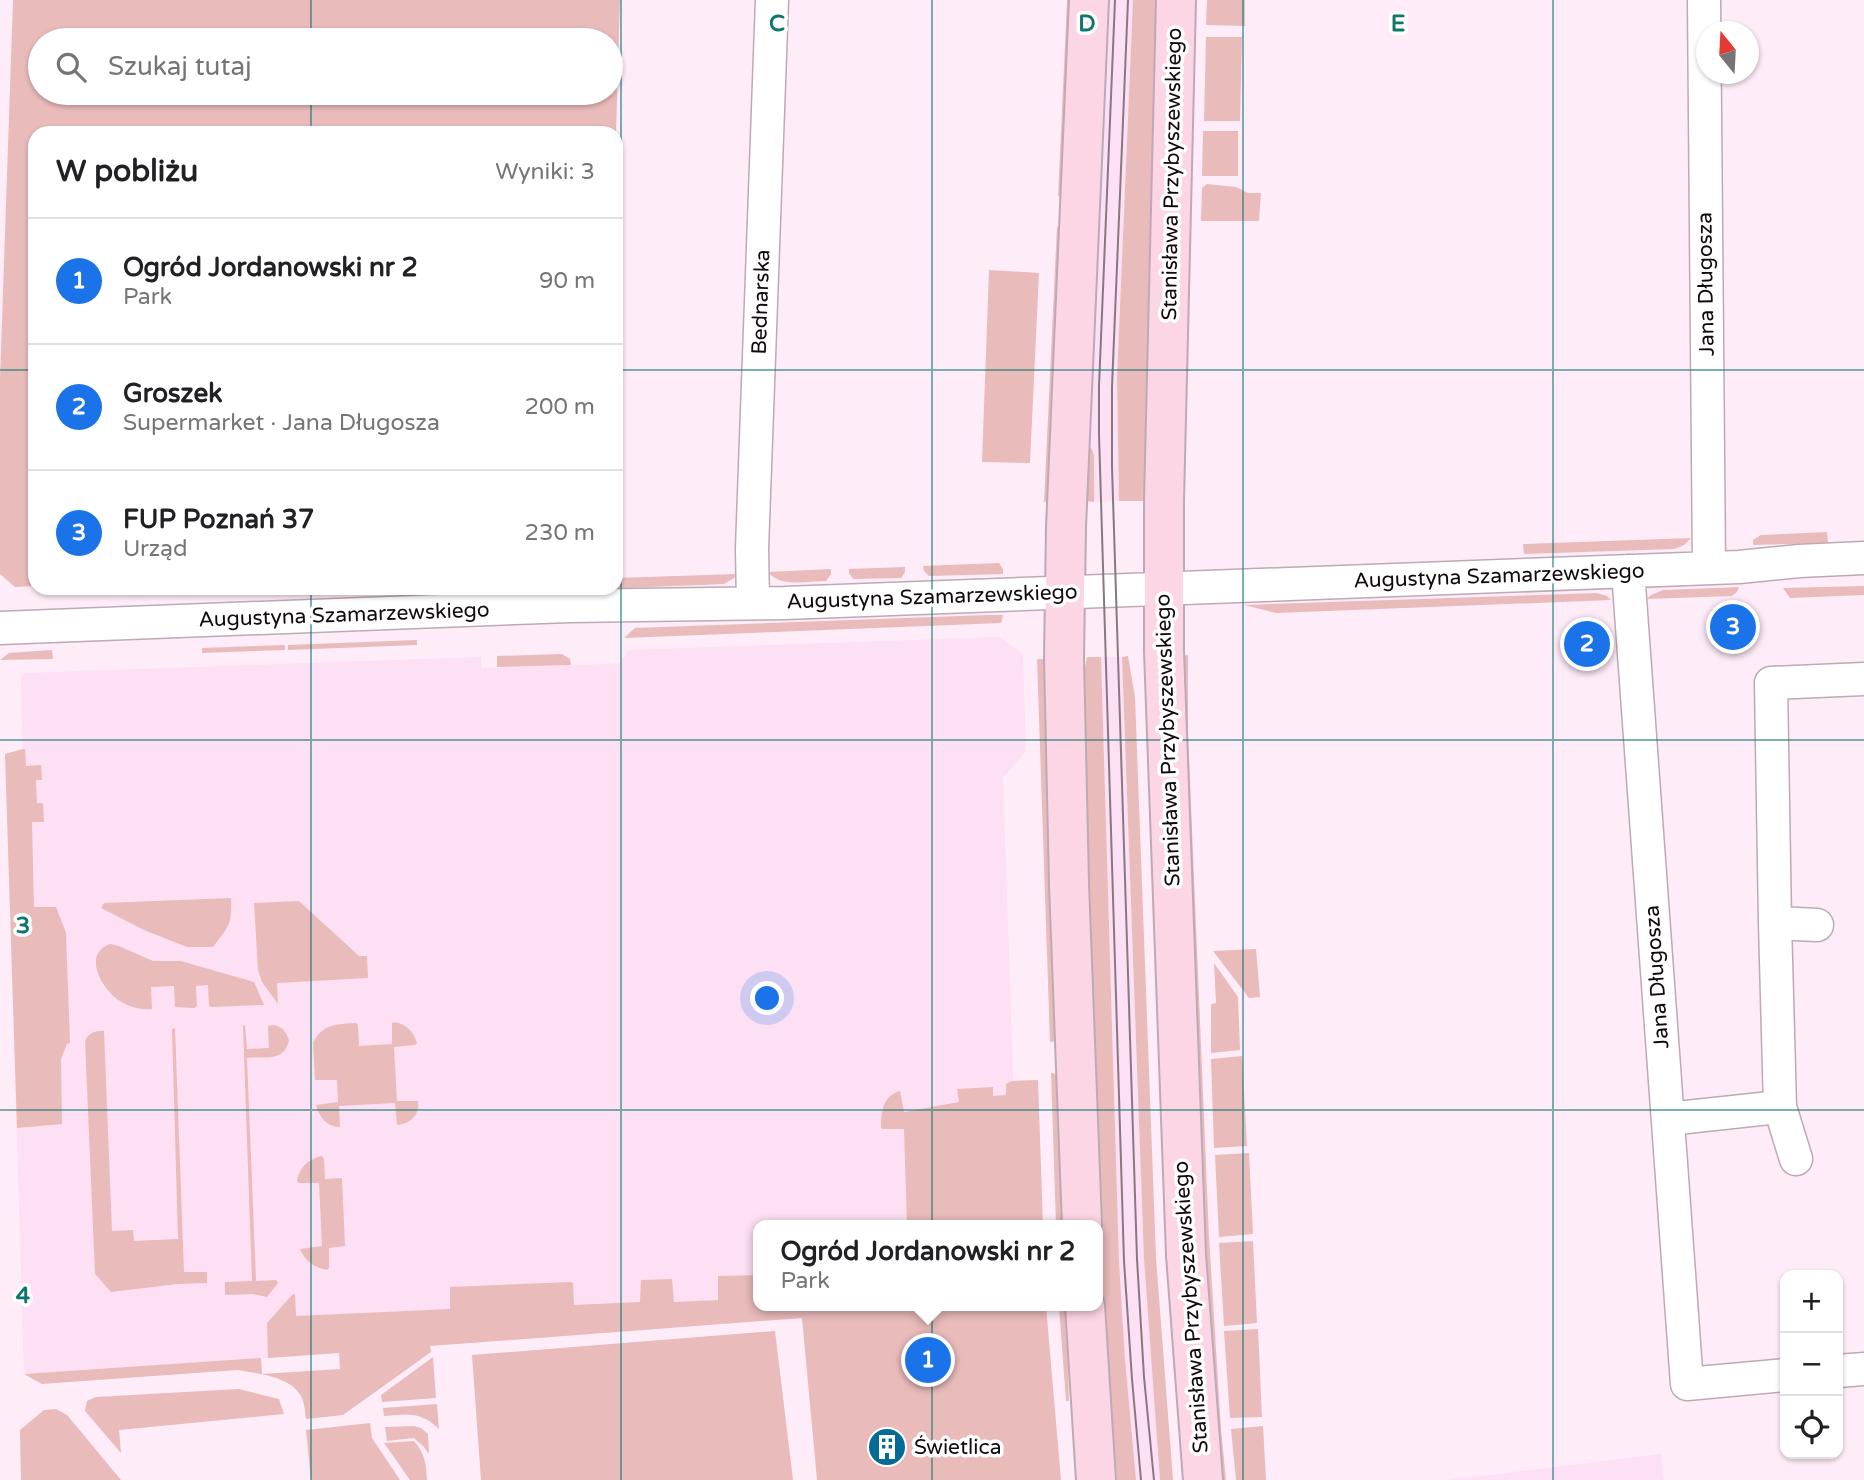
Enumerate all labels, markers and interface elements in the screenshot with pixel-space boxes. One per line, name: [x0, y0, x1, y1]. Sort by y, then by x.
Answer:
text: C: [769, 10, 785, 38]
text: D: [1078, 10, 1096, 38]
text: E: [1391, 10, 1405, 38]
north arrow: [1696, 21, 1759, 84]
street label: Stanisława Przybyszewskiego: [1157, 27, 1187, 321]
search box: [28, 28, 623, 105]
icon: search: [52, 48, 90, 86]
text: Szukaj tutaj: [108, 51, 252, 82]
text: W pobliżu: [56, 153, 198, 190]
text: Wyniki: 3: [495, 158, 595, 186]
street label: Jana Długosza: [1692, 212, 1720, 356]
street label: Bednarska: [747, 249, 775, 355]
text: Ogród Jordanowski nr 2: [123, 252, 418, 283]
text: 1: [72, 267, 86, 295]
text: 90 m: [539, 267, 595, 295]
text: Park: [123, 283, 172, 311]
text: Groszek: [123, 378, 222, 409]
text: 2: [72, 393, 86, 421]
text: 200 m: [525, 393, 595, 421]
text: Supermarket · Jana Długosza: [123, 409, 440, 437]
text: FUP Poznań 37: [123, 504, 314, 535]
text: 3: [72, 519, 86, 547]
text: 230 m: [525, 519, 595, 547]
text: Urząd: [123, 535, 188, 563]
street label: Augustyna Szamarzewskiego: [1353, 558, 1645, 594]
street label: Augustyna Szamarzewskiego: [786, 579, 1078, 615]
street label: Stanisława Przybyszewskiego: [1150, 593, 1186, 887]
street label: Augustyna Szamarzewskiego: [198, 597, 490, 633]
pin: 3: [1710, 601, 1756, 653]
pin: 2: [1564, 618, 1610, 670]
street label: Jana Długosza: [1640, 904, 1674, 1050]
text: 3: [16, 912, 30, 940]
your location: [750, 981, 784, 1015]
street label: Stanisława Przybyszewskiego: [1168, 1160, 1214, 1454]
popup: [753, 1220, 1103, 1311]
text: Ogród Jordanowski nr 2: [781, 1236, 1075, 1267]
text: Park: [781, 1267, 830, 1295]
map controls: [1780, 1270, 1843, 1459]
button: +: [1780, 1270, 1843, 1333]
text: 4: [16, 1282, 31, 1310]
button: −: [1780, 1333, 1843, 1396]
pin: 1: [905, 1334, 951, 1386]
button: locate: [1780, 1396, 1843, 1459]
building icon: Świetlica: [866, 1426, 908, 1468]
place label: Świetlica: [914, 1435, 1002, 1460]

